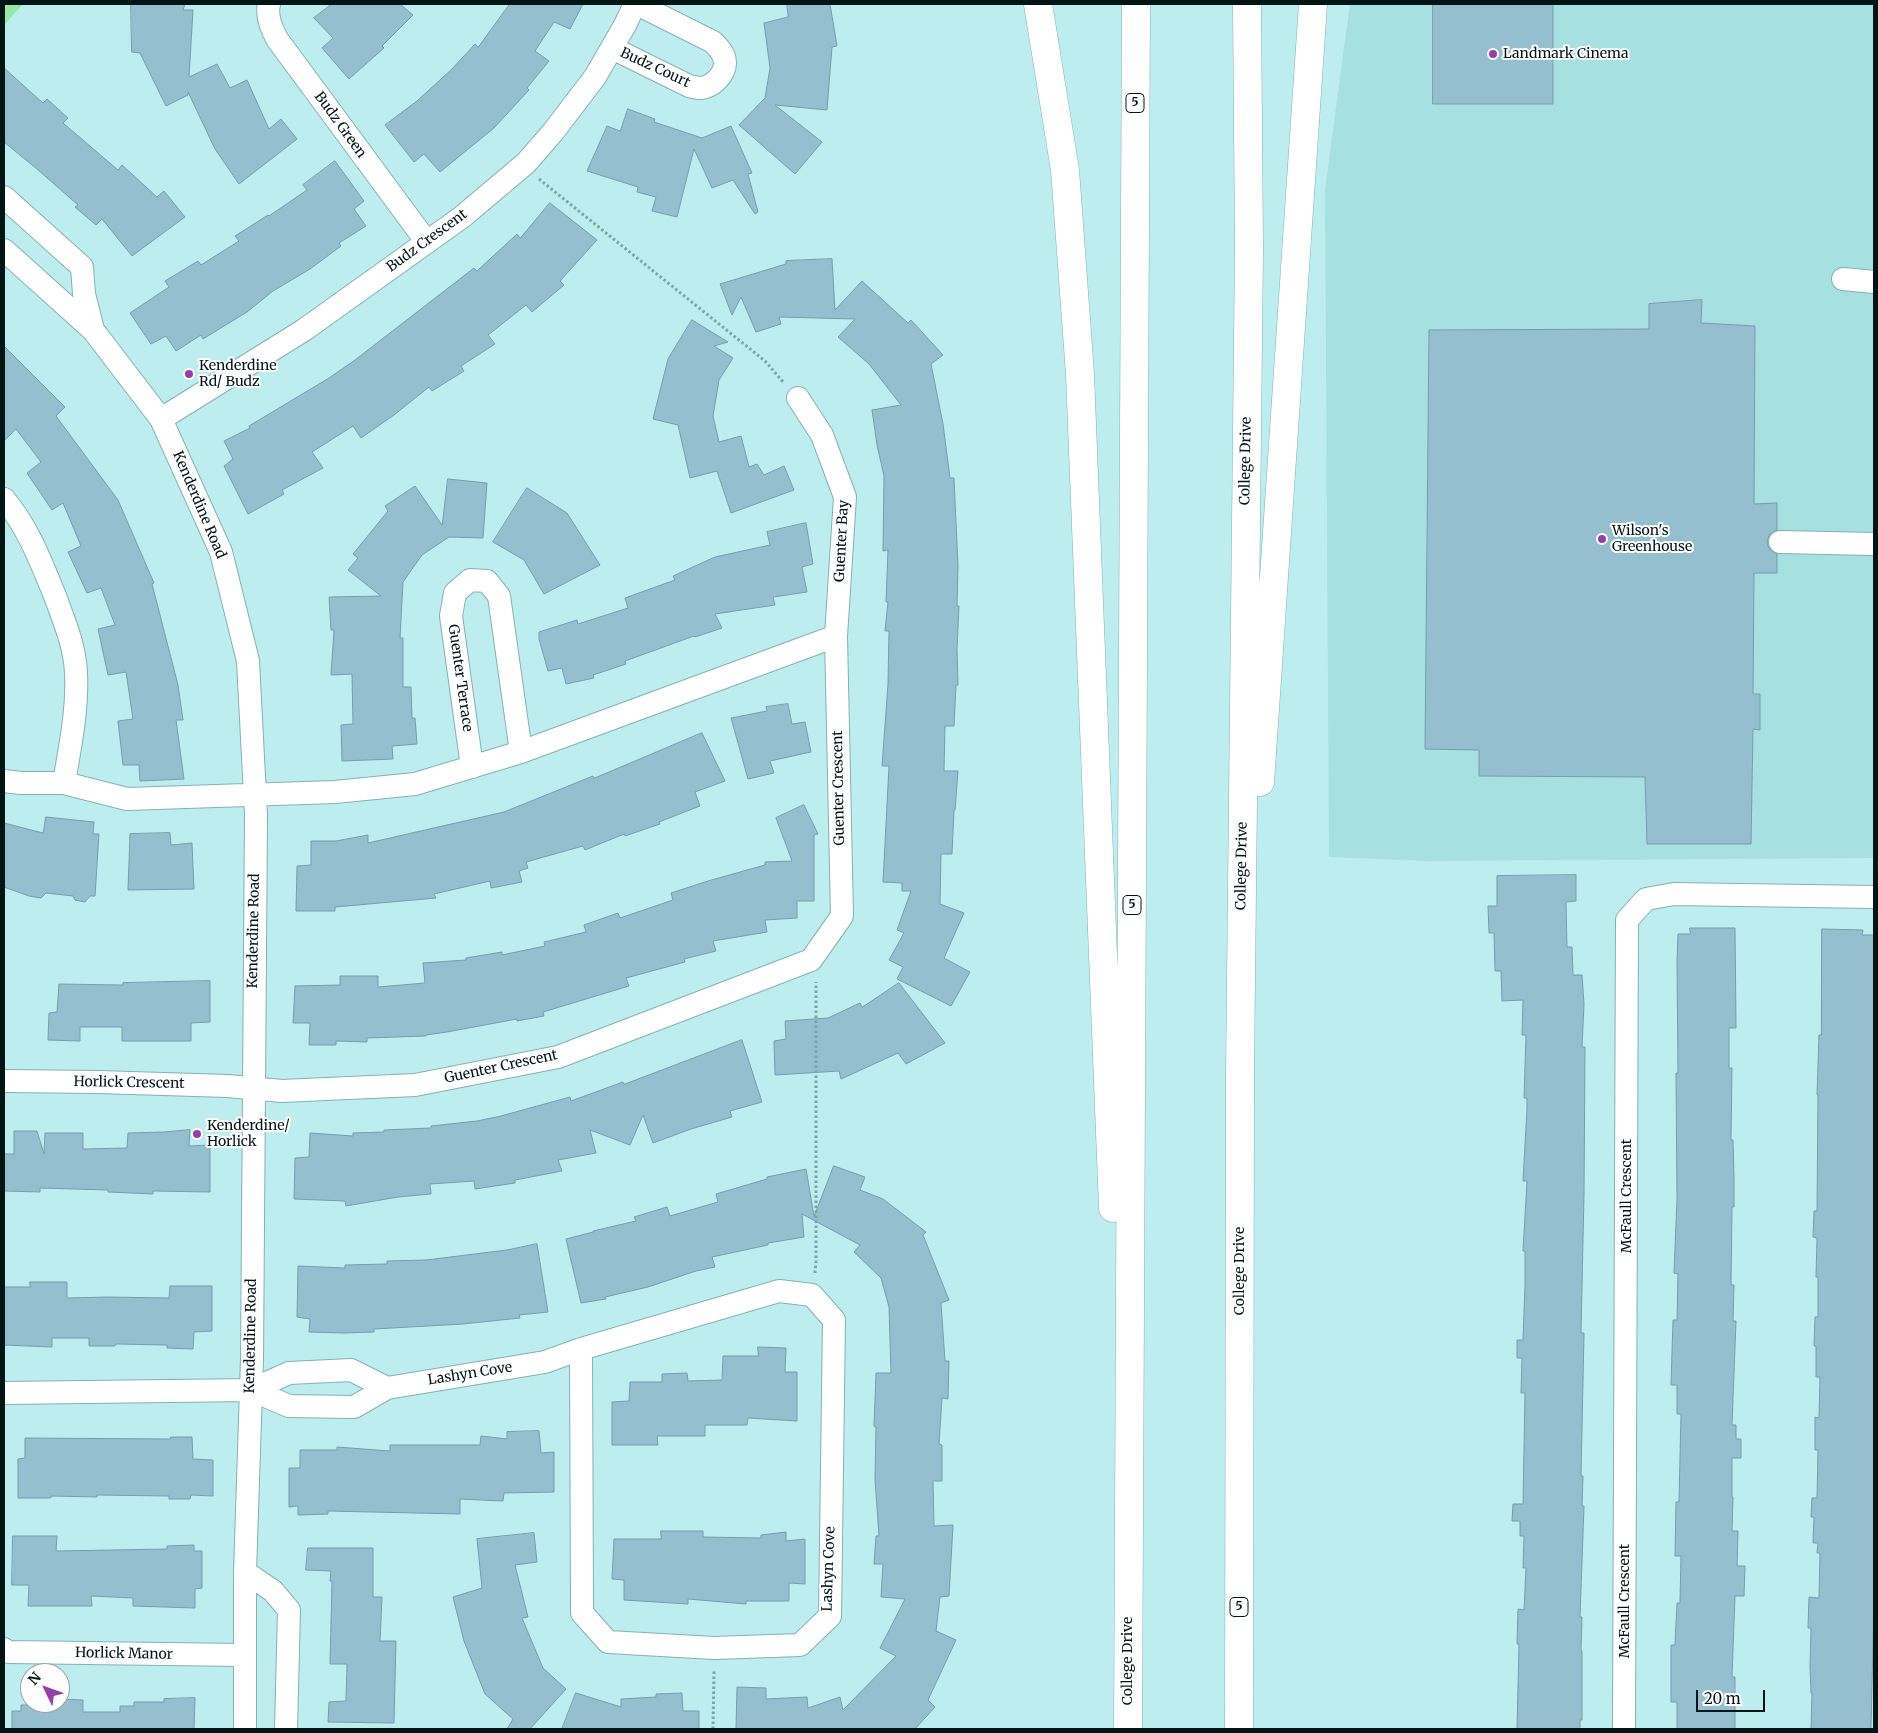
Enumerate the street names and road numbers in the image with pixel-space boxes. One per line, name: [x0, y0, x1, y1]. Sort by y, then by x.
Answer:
street label: Budz Court: [617, 45, 693, 91]
street label: Budz Green: [310, 89, 370, 161]
road number: 5: [1126, 94, 1144, 112]
street label: Budz Crescent: [383, 206, 471, 276]
street label: College Drive: [1237, 417, 1255, 505]
street label: Kenderdine Road: [169, 449, 229, 561]
street label: Guenter Bay: [831, 499, 853, 583]
street label: Guenter Terrace: [444, 623, 476, 733]
street label: Guenter Crescent: [830, 730, 848, 846]
street label: College Drive: [1233, 822, 1251, 910]
street label: Kenderdine Road: [245, 873, 263, 989]
road number: 5: [1123, 896, 1141, 914]
street label: Guenter Crescent: [443, 1047, 559, 1087]
street label: Horlick Crescent: [73, 1074, 185, 1092]
street label: McFaull Crescent: [1619, 1139, 1635, 1253]
street label: College Drive: [1232, 1227, 1248, 1315]
street label: Kenderdine Road: [242, 1278, 260, 1394]
street label: Lashyn Cove: [427, 1359, 513, 1389]
street label: Lashyn Cove: [819, 1526, 839, 1612]
street label: McFaull Crescent: [1617, 1544, 1633, 1658]
road number: 5: [1230, 1598, 1248, 1616]
street label: College Drive: [1120, 1617, 1136, 1705]
street label: Horlick Manor: [75, 1645, 173, 1663]

